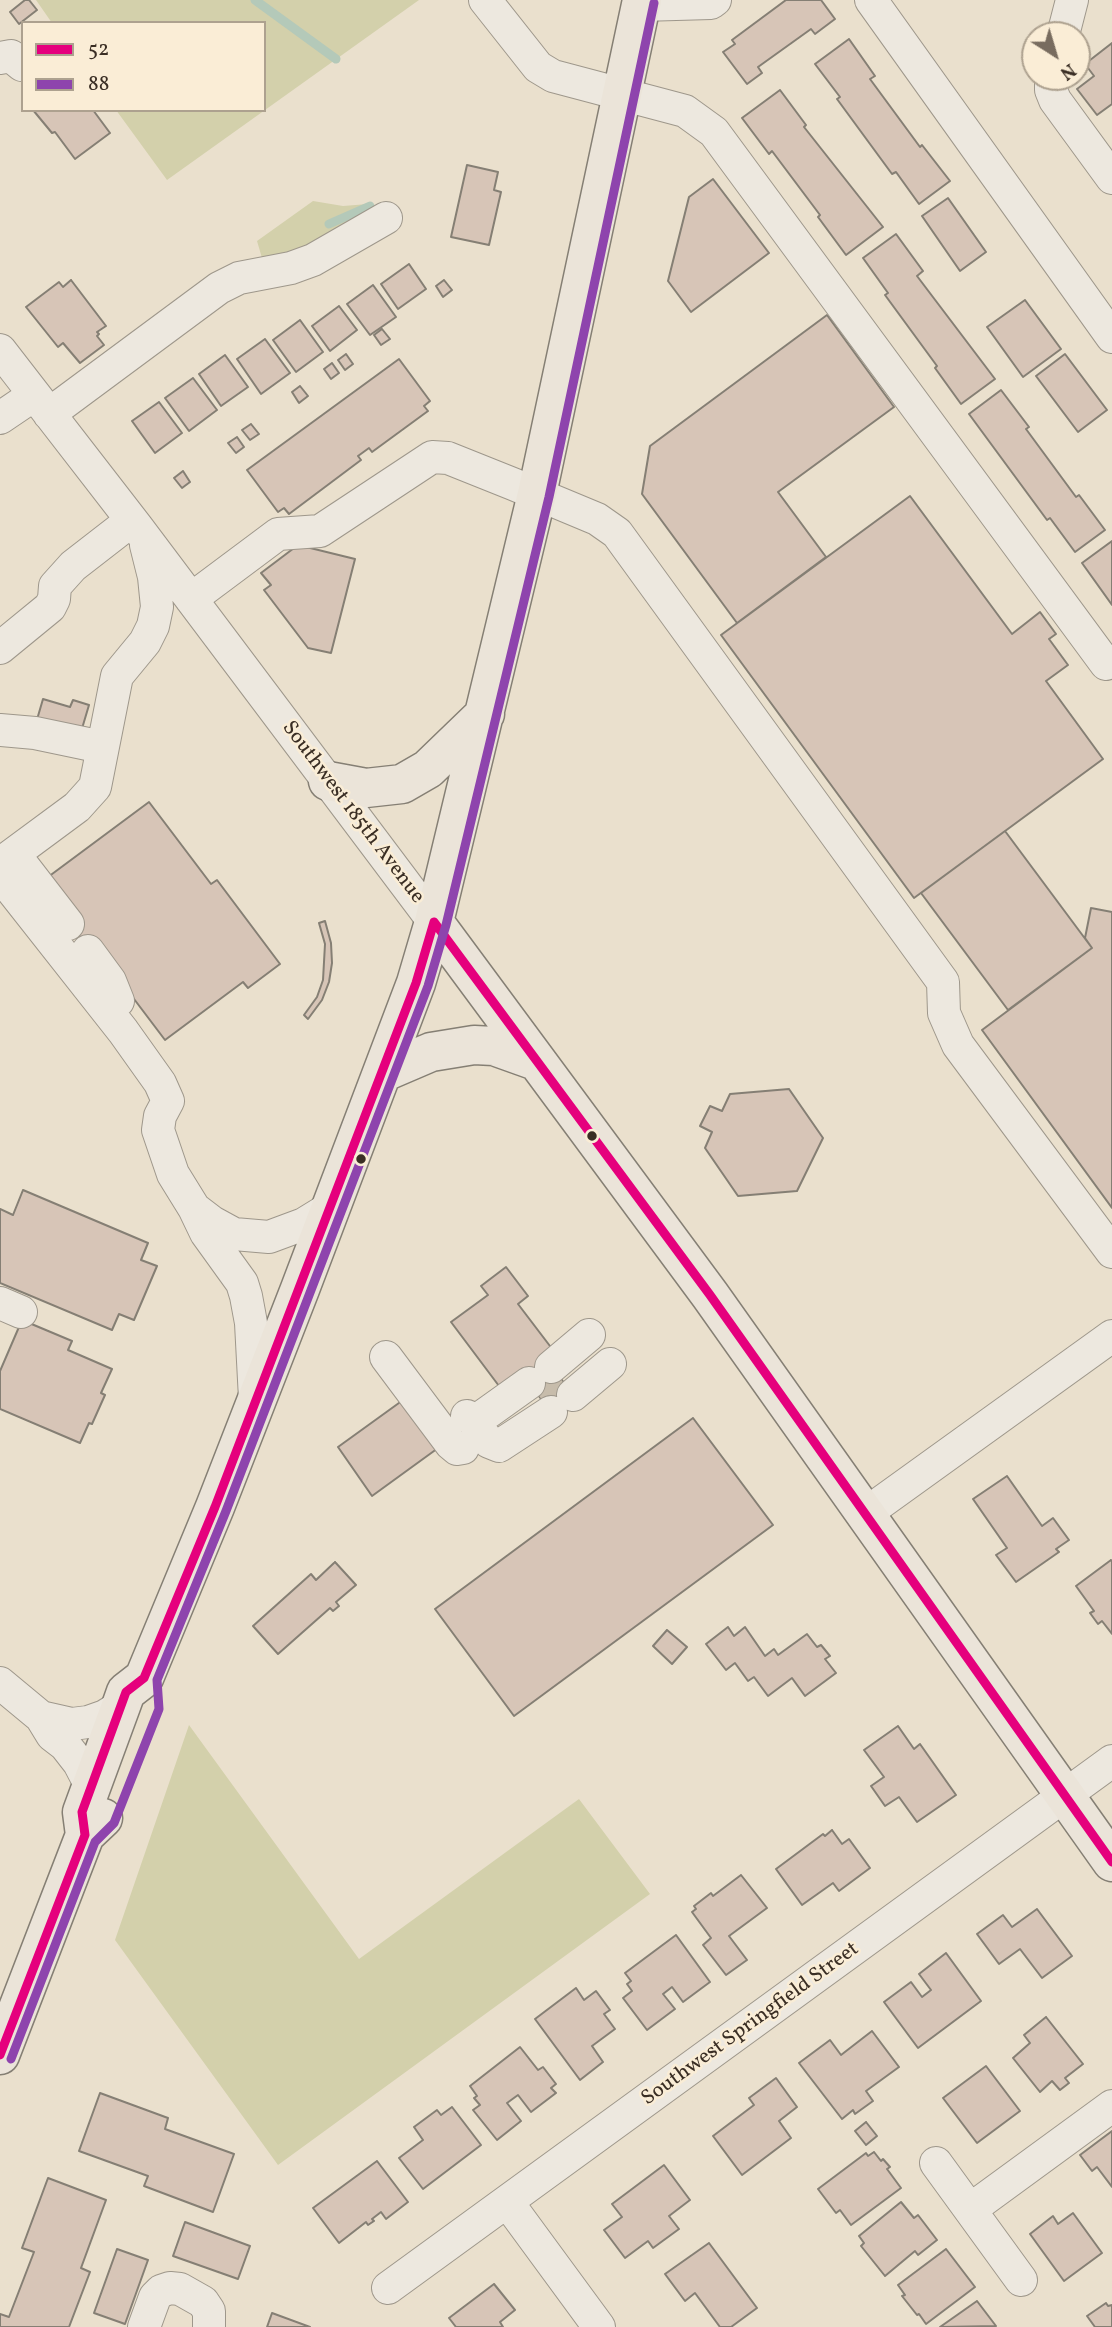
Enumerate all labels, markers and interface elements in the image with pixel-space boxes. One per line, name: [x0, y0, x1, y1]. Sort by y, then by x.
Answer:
legend: [21, 21, 266, 112]
north arrow: [1021, 21, 1091, 91]
text: 52: [88, 35, 109, 64]
text: N: [1054, 57, 1081, 86]
text: 88: [88, 70, 109, 99]
street label: Southwest 185th Avenue: [275, 717, 429, 909]
unlabelled marker: [585, 1129, 599, 1143]
unlabelled marker: [354, 1152, 368, 1166]
street label: Southwest Springfield Street: [637, 1938, 865, 2112]

